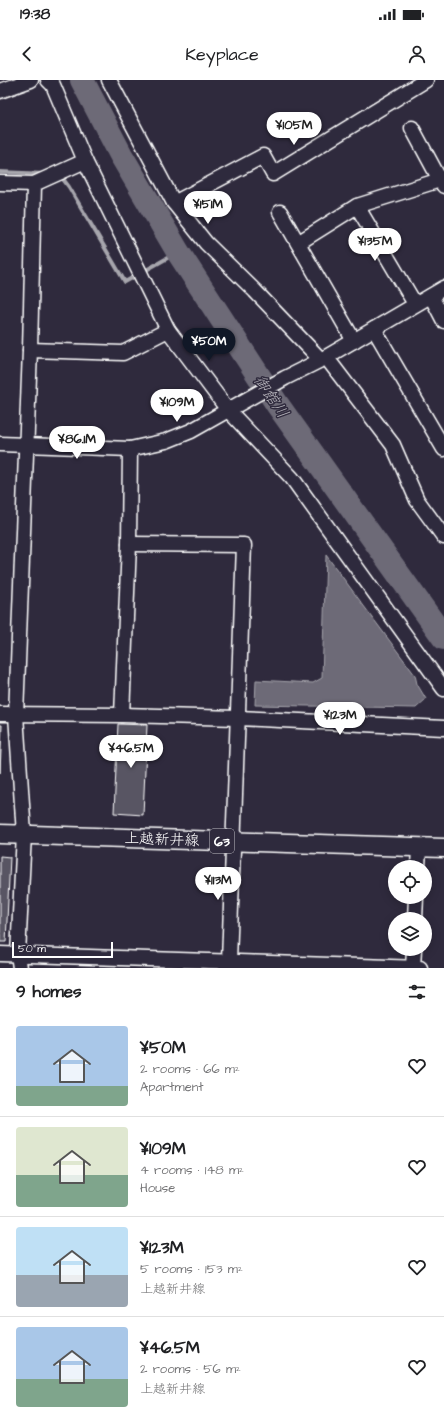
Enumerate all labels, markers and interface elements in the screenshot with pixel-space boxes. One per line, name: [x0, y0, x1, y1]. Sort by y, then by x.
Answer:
text: 19:38: [20, 4, 50, 25]
text: Keyplace: [185, 42, 259, 67]
icon: back: [16, 43, 38, 65]
icon: person: [406, 43, 428, 65]
pin: ¥105M: [266, 112, 322, 146]
text: ¥105M: [276, 116, 312, 134]
pin: ¥151M: [180, 191, 236, 225]
text: ¥151M: [193, 195, 223, 213]
pin: ¥135M: [347, 228, 403, 262]
text: ¥135M: [357, 232, 393, 250]
pin: ¥50M: [185, 328, 233, 362]
text: ¥50M: [191, 332, 227, 350]
water label: 御館川: [249, 371, 294, 423]
pin: ¥109M: [149, 389, 205, 423]
text: ¥109M: [160, 393, 194, 411]
pin: ¥86.1M: [44, 426, 110, 460]
text: ¥86.1M: [58, 430, 96, 448]
pin: ¥123M: [312, 702, 368, 736]
text: ¥123M: [323, 706, 357, 724]
pin: ¥46.5M: [98, 735, 164, 769]
text: ¥46.5M: [108, 739, 154, 757]
street label: 上越新井線: [124, 828, 200, 851]
road number: 63: [210, 829, 234, 853]
map controls: [388, 860, 432, 956]
button: locate: [388, 860, 432, 904]
pin: ¥113M: [190, 867, 246, 901]
text: ¥113M: [204, 871, 232, 889]
button: layers: [388, 912, 432, 956]
scale bar: [12, 940, 113, 959]
text: 50 m: [18, 941, 46, 956]
text: 9 homes: [16, 980, 81, 1004]
icon: filters: [406, 981, 428, 1003]
text: ¥50M: [140, 1036, 186, 1060]
icon: home: [48, 1042, 96, 1090]
icon: heart: [406, 1055, 428, 1077]
text: 2 rooms · 66 m²: [140, 1060, 240, 1078]
text: Apartment: [140, 1078, 204, 1096]
text: ¥109M: [140, 1137, 186, 1161]
icon: home: [48, 1143, 96, 1191]
icon: heart: [406, 1156, 428, 1178]
text: 4 rooms · 148 m²: [140, 1161, 244, 1179]
text: House: [140, 1179, 175, 1197]
text: ¥123M: [140, 1236, 184, 1260]
icon: home: [48, 1243, 96, 1291]
icon: heart: [406, 1256, 428, 1278]
text: 5 rooms · 153 m²: [140, 1260, 243, 1278]
text: 上越新井線: [140, 1280, 205, 1298]
text: ¥46.5M: [140, 1336, 200, 1360]
icon: home: [48, 1343, 96, 1391]
icon: heart: [406, 1356, 428, 1378]
text: 2 rooms · 56 m²: [140, 1360, 241, 1378]
text: 上越新井線: [140, 1380, 205, 1398]

